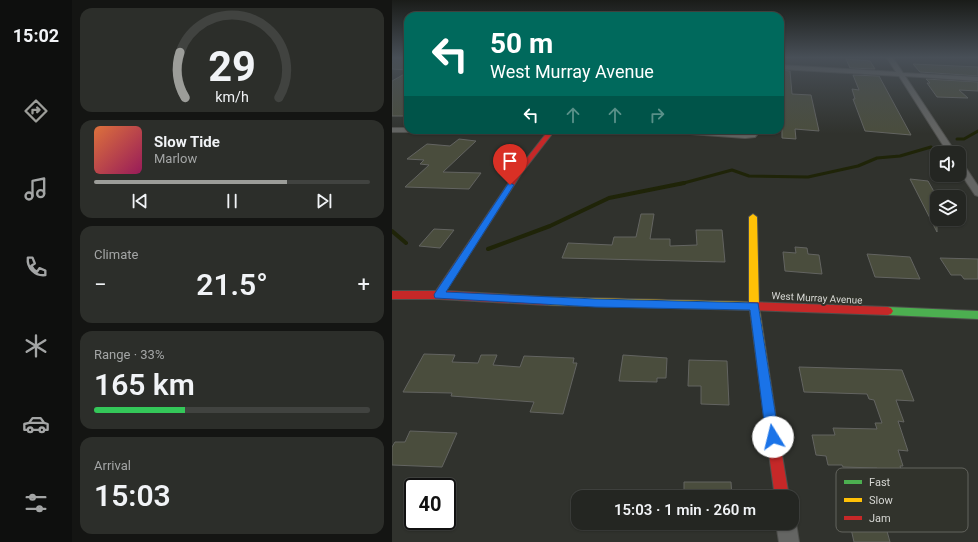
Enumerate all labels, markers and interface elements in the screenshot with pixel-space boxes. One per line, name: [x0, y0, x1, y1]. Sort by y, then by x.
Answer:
text: 15:02: [13, 25, 59, 46]
text: 50 m: [490, 27, 553, 60]
icon: left: [424, 28, 476, 80]
text: 29: [208, 42, 256, 91]
text: West Murray Avenue: [490, 61, 654, 82]
text: km/h: [215, 89, 249, 105]
icon: directions: [22, 97, 50, 125]
icon: left: [520, 104, 542, 126]
icon: ahead: [562, 104, 584, 126]
icon: ahead: [604, 104, 626, 126]
icon: right: [646, 104, 668, 126]
text: Slow Tide: [154, 133, 220, 151]
pin: [493, 144, 527, 185]
map controls: [930, 146, 966, 226]
button: sound: [930, 146, 966, 182]
icon: arrive: [499, 150, 521, 172]
text: Marlow: [154, 151, 197, 166]
icon: music: [22, 175, 50, 203]
icon: previous: [129, 190, 151, 212]
icon: pause: [221, 190, 243, 212]
icon: next: [313, 190, 335, 212]
button: layers: [930, 190, 966, 226]
text: Climate: [94, 247, 138, 262]
icon: phone: [22, 253, 50, 281]
text: 21.5°: [196, 267, 268, 302]
text: −: [94, 272, 107, 297]
text: +: [358, 272, 370, 297]
street label: West Murray Avenue: [771, 290, 863, 306]
icon: climate: [22, 332, 50, 360]
text: Range · 33%: [94, 347, 164, 362]
text: 165 km: [94, 367, 195, 402]
icon: car: [22, 410, 50, 438]
position arrow: [752, 416, 794, 458]
text: Arrival: [94, 458, 131, 473]
legend: [836, 468, 968, 532]
text: Fast: [869, 476, 891, 489]
text: 15:03: [94, 478, 171, 513]
speed limit sign: 40: [404, 478, 456, 530]
icon: filters: [22, 489, 50, 517]
text: Slow: [869, 494, 893, 507]
text: 15:03 · 1 min · 260 m: [614, 501, 756, 519]
text: Jam: [869, 512, 891, 525]

